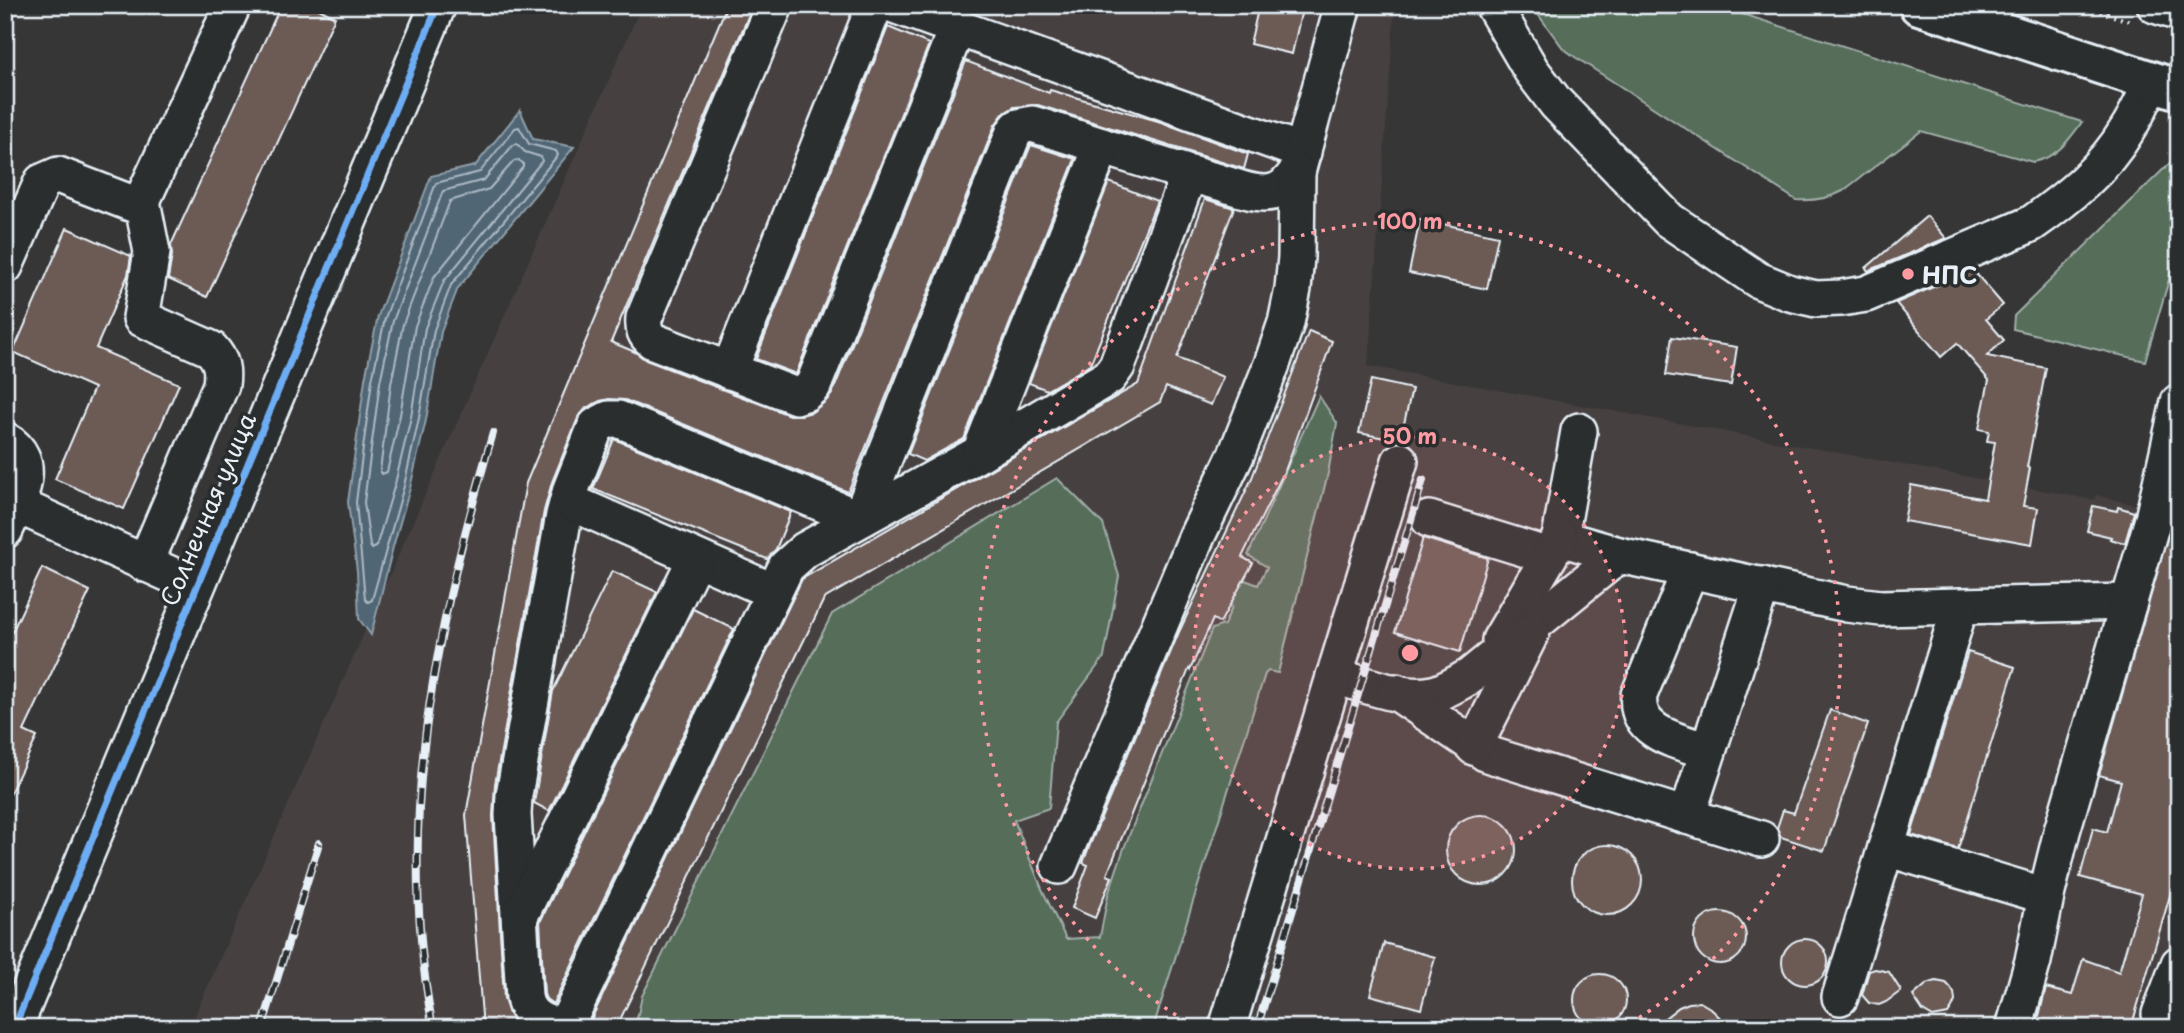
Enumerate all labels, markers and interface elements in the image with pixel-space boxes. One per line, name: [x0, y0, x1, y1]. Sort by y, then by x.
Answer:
text: 100 m: [1377, 204, 1443, 236]
place label: НПС: [1922, 256, 1977, 292]
marker: НПС: [1900, 266, 1916, 282]
street label: Солнечная улица: [150, 407, 264, 611]
text: 50 m: [1383, 419, 1437, 451]
centre of rings: [1398, 641, 1422, 665]

